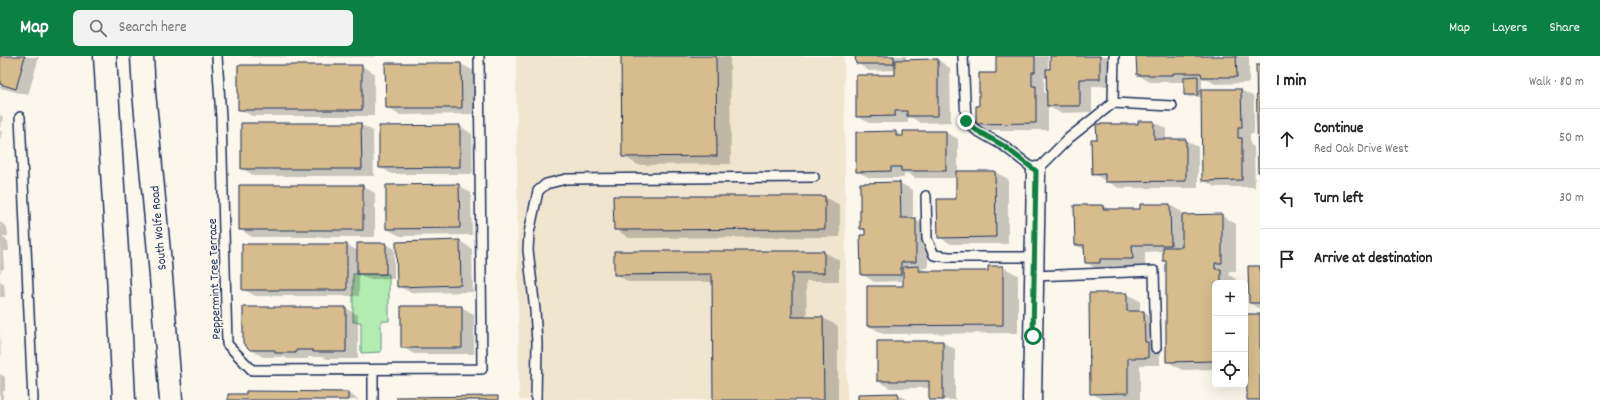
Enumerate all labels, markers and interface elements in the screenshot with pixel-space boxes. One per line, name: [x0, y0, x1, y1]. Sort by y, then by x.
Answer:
search box: [73, 10, 353, 46]
text: Map: [20, 15, 49, 42]
icon: search: [87, 17, 109, 39]
text: Search here: [119, 17, 187, 39]
text: Map: [1449, 18, 1470, 38]
text: Layers: [1492, 18, 1527, 38]
text: Share: [1549, 18, 1580, 38]
text: 1 min: [1276, 70, 1306, 94]
text: Walk · 80 m: [1529, 73, 1584, 92]
route end: [957, 112, 975, 130]
text: Continue: [1314, 118, 1363, 140]
icon: ahead: [1276, 128, 1298, 150]
text: 50 m: [1559, 129, 1584, 148]
text: Red Oak Drive West: [1314, 140, 1408, 159]
street label: South Wolfe Road: [146, 185, 173, 271]
icon: left: [1276, 188, 1298, 210]
text: Turn left: [1314, 188, 1363, 210]
text: 30 m: [1559, 189, 1584, 208]
street label: Peppermint Tree Terrace: [204, 218, 227, 340]
icon: arrive: [1276, 248, 1298, 270]
text: Arrive at destination: [1314, 248, 1432, 270]
map controls: [1212, 280, 1248, 388]
button: +: [1212, 280, 1248, 316]
button: −: [1212, 316, 1248, 352]
route start: [1024, 327, 1042, 345]
button: locate: [1212, 352, 1248, 388]

